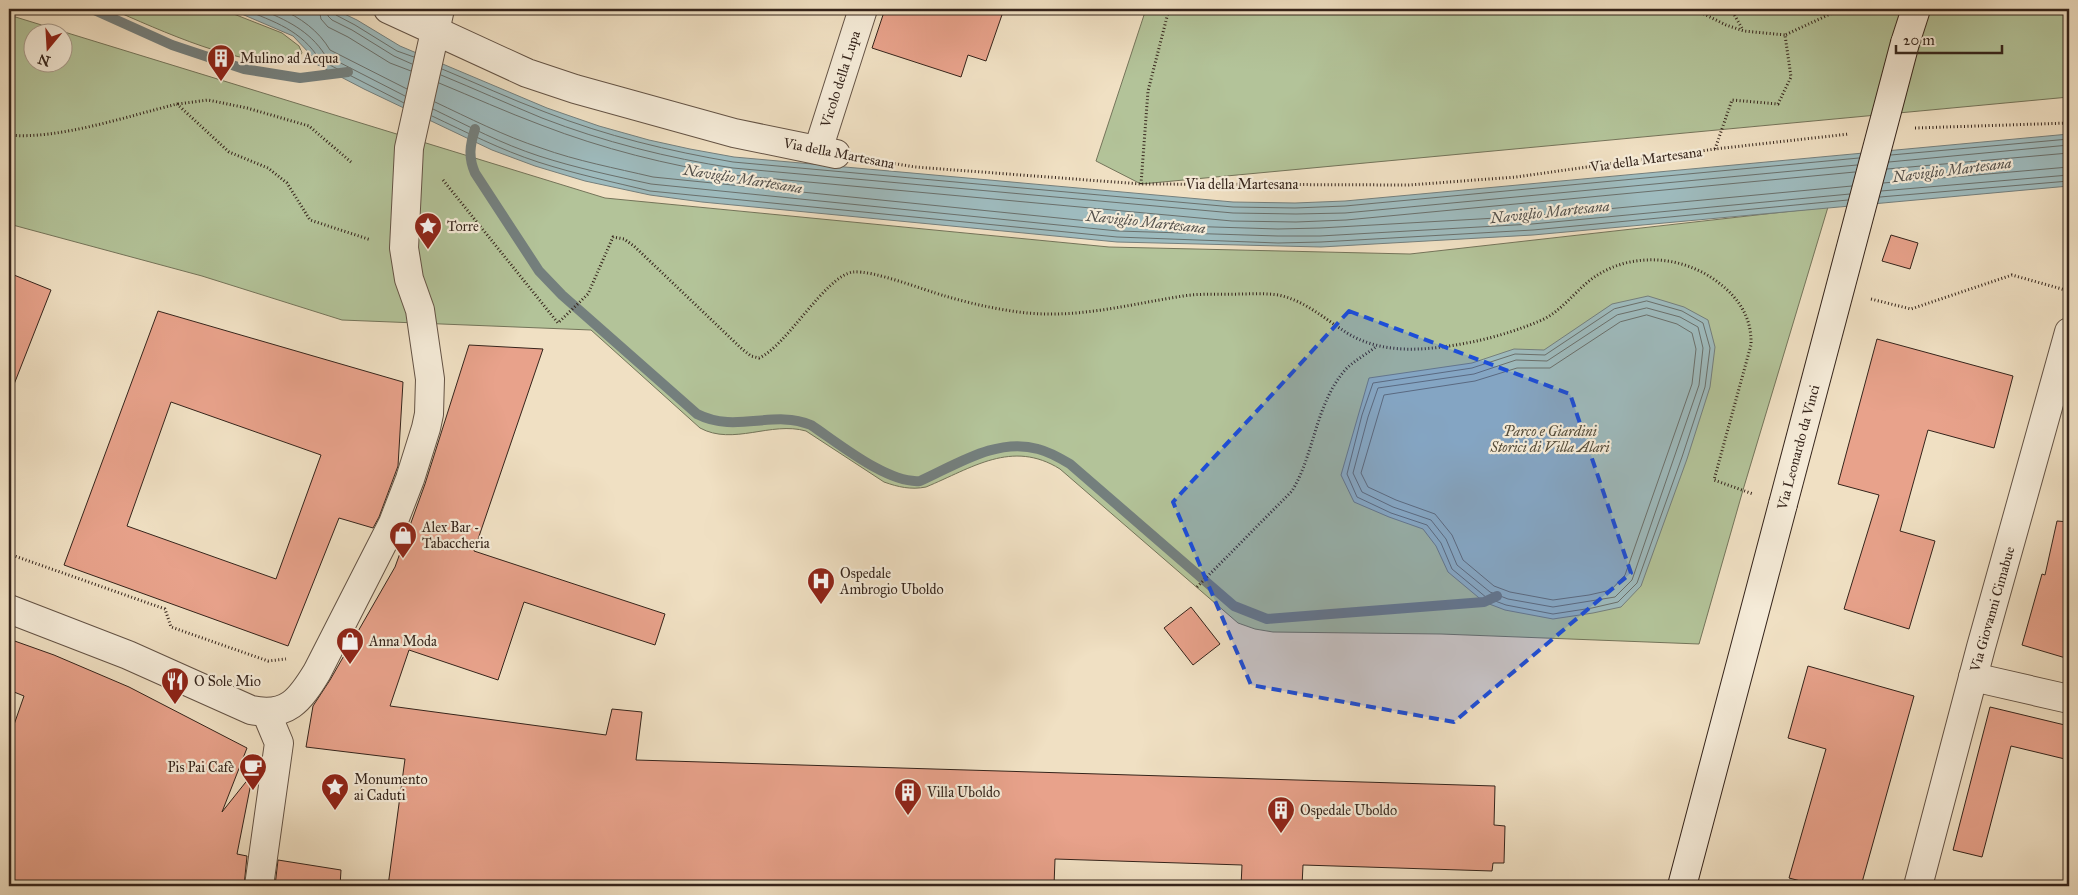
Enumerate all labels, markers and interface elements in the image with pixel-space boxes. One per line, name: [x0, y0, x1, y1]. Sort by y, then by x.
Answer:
north arrow: [22, 22, 72, 72]
scale bar: [1896, 22, 2002, 54]
street label: Vicolo della Lupa: [817, 29, 864, 131]
text: 20 m: [1903, 31, 1935, 49]
building icon: Mulino ad Acqua: [206, 43, 236, 82]
text: N: [36, 50, 52, 70]
place label: Mulino ad Acqua: [240, 50, 339, 68]
street label: Via della Martesana: [781, 134, 896, 173]
street label: Via della Martesana: [1588, 143, 1703, 176]
water label: Naviglio Martesana: [1890, 154, 2013, 186]
water label: Naviglio Martesana: [681, 161, 804, 197]
street label: Via della Martesana: [1185, 176, 1298, 193]
water label: Naviglio Martesana: [1488, 197, 1611, 227]
water label: Naviglio Martesana: [1084, 207, 1207, 237]
place icon: Torre: [413, 211, 443, 250]
place label: Torre: [447, 218, 479, 235]
street label: Via Leonardo da Vinci: [1773, 383, 1823, 512]
park label: Parco e Giardini Storici di Villa Alari: [1489, 423, 1610, 456]
place label: Alex Bar - Tabaccheria: [421, 519, 490, 552]
shop icon: Alex Bar - Tabaccheria: [388, 520, 418, 559]
street label: Via Giovanni Cimabue: [1966, 545, 2019, 675]
place label: Ospedale Ambrogio Uboldo: [839, 565, 944, 598]
hospital icon: Ospedale Ambrogio Uboldo: [806, 566, 836, 605]
shop icon: Anna Moda: [335, 626, 365, 665]
place label: Anna Moda: [368, 633, 437, 650]
restaurant icon: O Sole Mio: [160, 666, 190, 705]
place label: O Sole Mio: [194, 673, 261, 690]
cafe icon: Pis Pai Cafè: [238, 752, 268, 791]
place label: Pis Pai Cafè: [168, 759, 234, 776]
place label: Monumento ai Caduti: [354, 771, 428, 804]
place icon: Monumento ai Caduti: [320, 772, 350, 811]
building icon: Villa Uboldo: [893, 777, 923, 816]
place label: Villa Uboldo: [926, 784, 1000, 801]
building icon: Ospedale Uboldo: [1266, 795, 1296, 834]
place label: Ospedale Uboldo: [1300, 802, 1397, 819]

